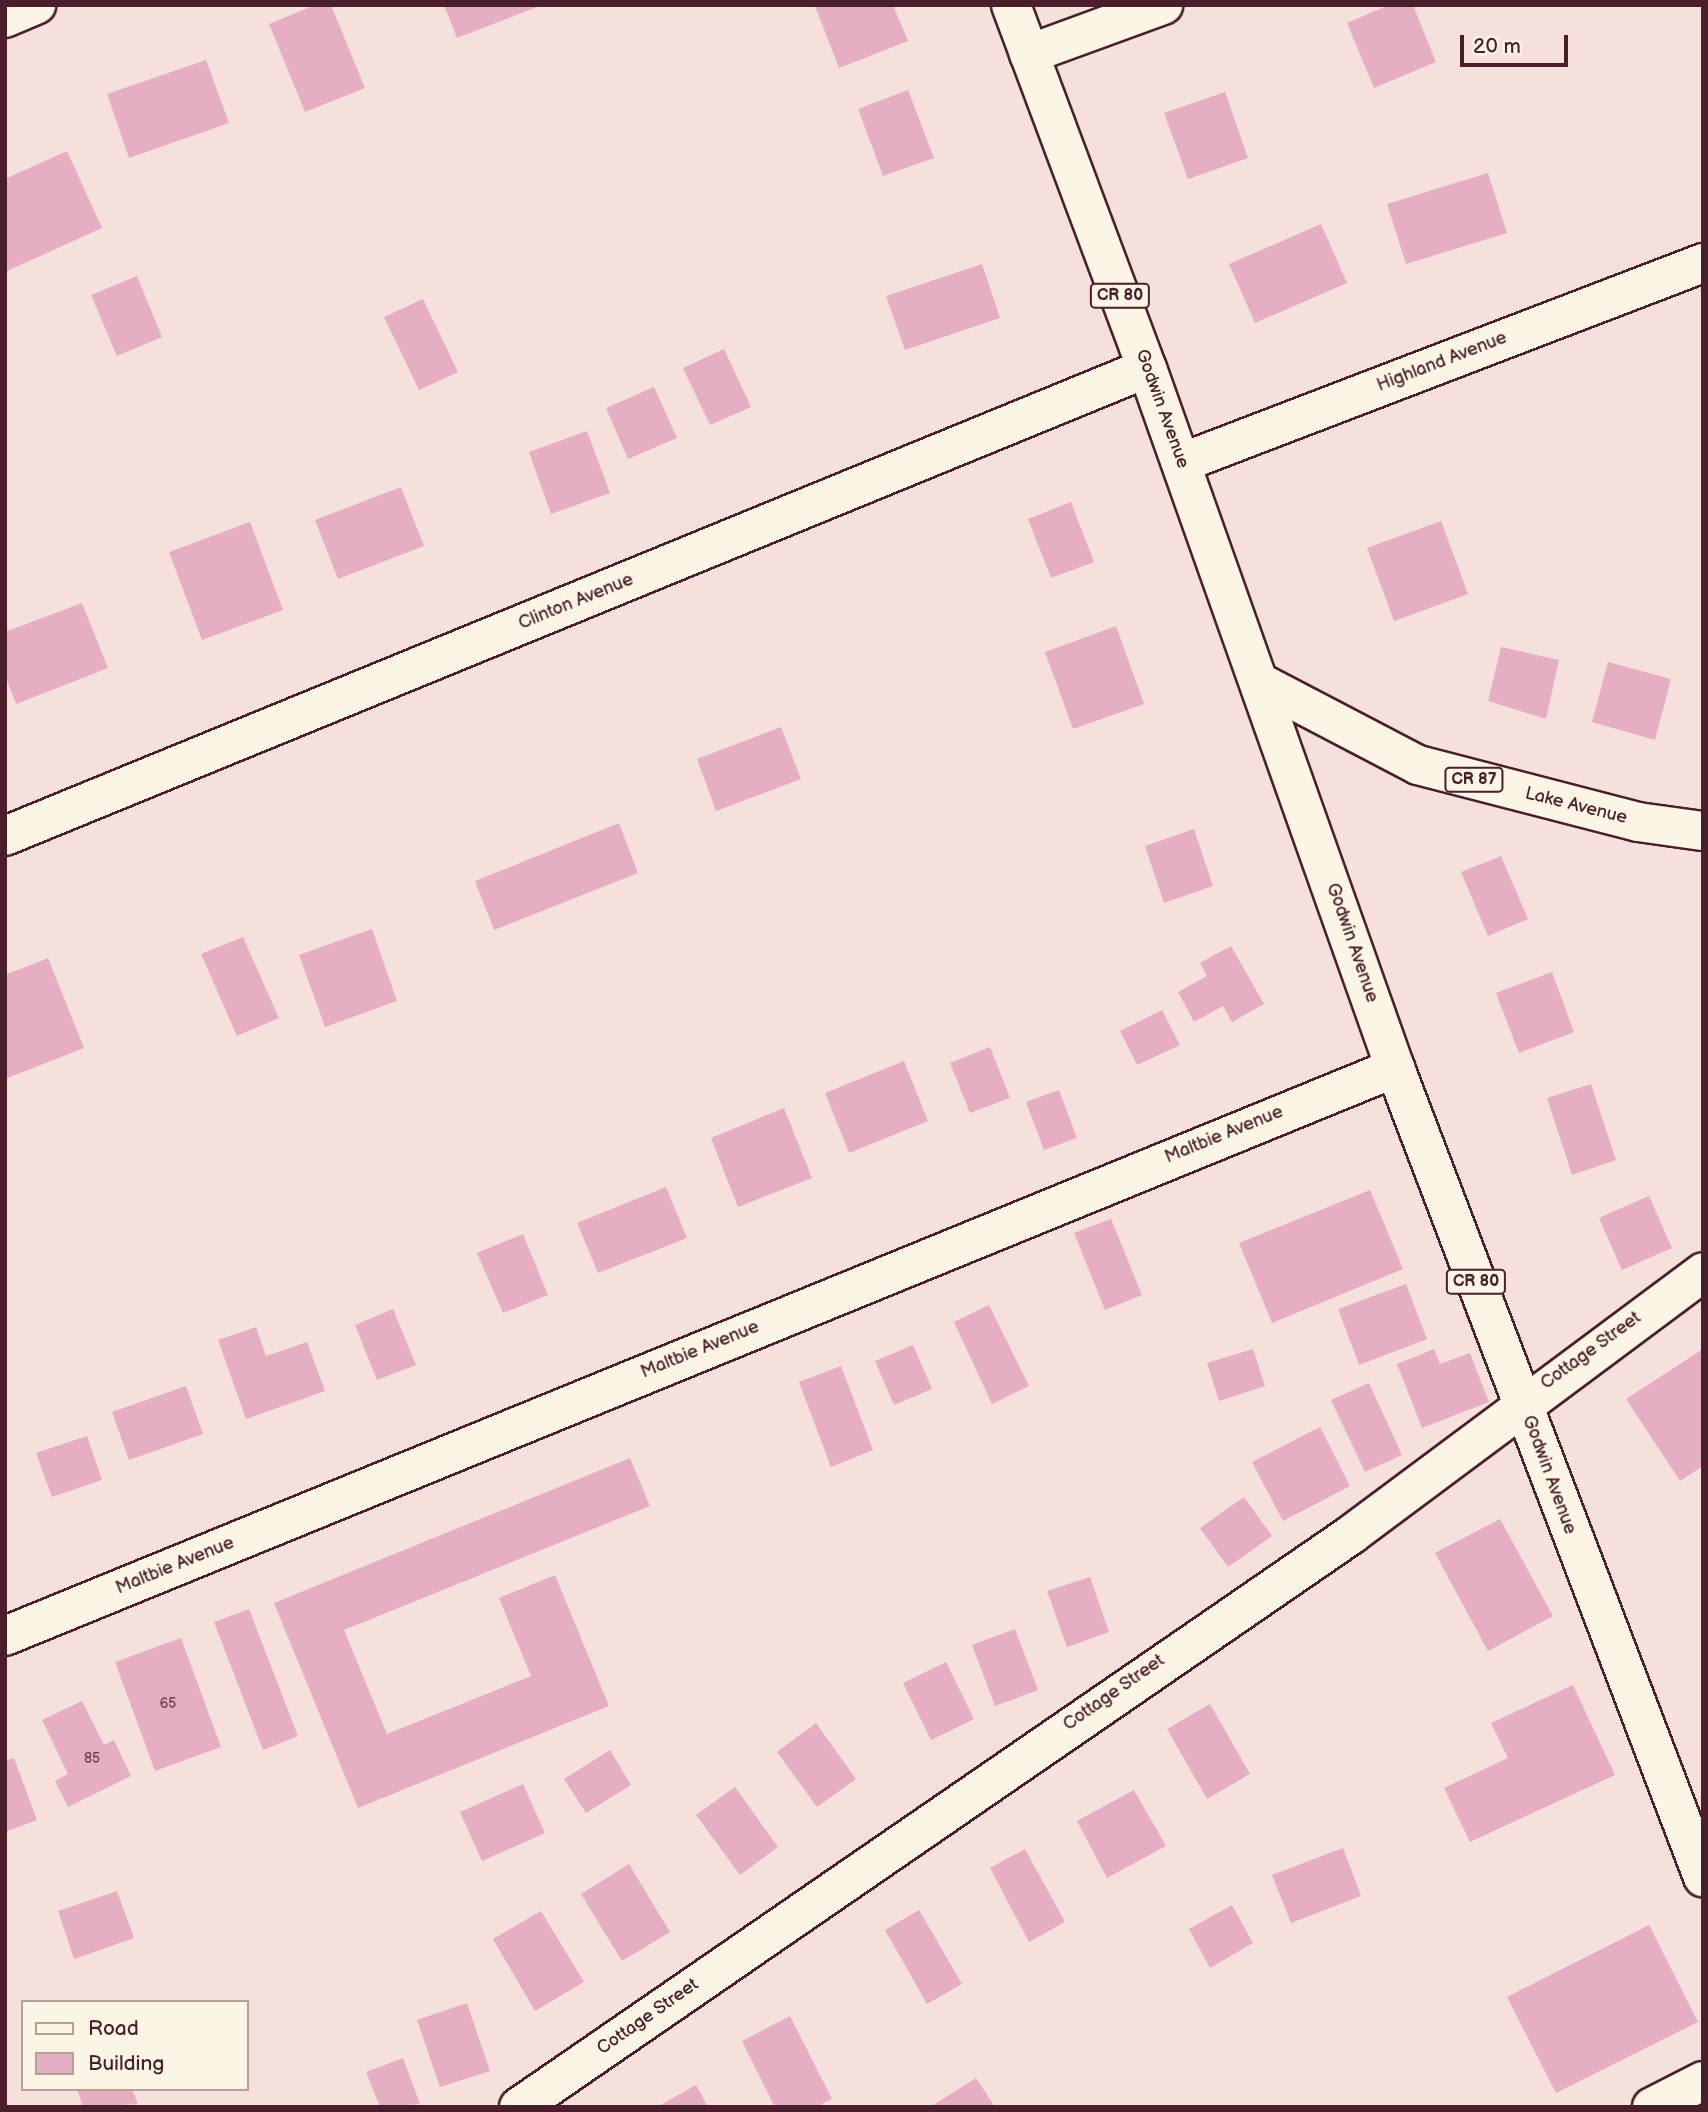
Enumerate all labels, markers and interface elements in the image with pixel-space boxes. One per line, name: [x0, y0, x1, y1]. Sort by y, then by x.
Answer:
scale bar: [1463, 21, 1572, 65]
text: 20 m: [1473, 34, 1521, 59]
road number: CR 80: [1088, 284, 1152, 308]
street label: Highland Avenue: [1374, 327, 1510, 397]
street label: Godwin Avenue: [1130, 347, 1194, 471]
street label: Clinton Avenue: [515, 569, 637, 635]
road number: CR 87: [1444, 768, 1504, 792]
street label: Lake Avenue: [1523, 783, 1629, 829]
street label: Godwin Avenue: [1321, 880, 1383, 1006]
street label: Maltbie Avenue: [1162, 1101, 1286, 1169]
road number: CR 80: [1444, 1270, 1508, 1294]
street label: Cottage Street: [1537, 1307, 1645, 1395]
street label: Maltbie Avenue: [638, 1316, 762, 1384]
street label: Godwin Avenue: [1517, 1413, 1581, 1537]
street label: Maltbie Avenue: [113, 1532, 237, 1600]
street label: Cottage Street: [1059, 1650, 1169, 1736]
house number: 65: [160, 1696, 176, 1712]
house number: 85: [84, 1751, 100, 1767]
street label: Cottage Street: [593, 1974, 703, 2060]
legend: [21, 2000, 248, 2091]
text: Road: [88, 2016, 139, 2041]
text: Building: [88, 2051, 164, 2076]

